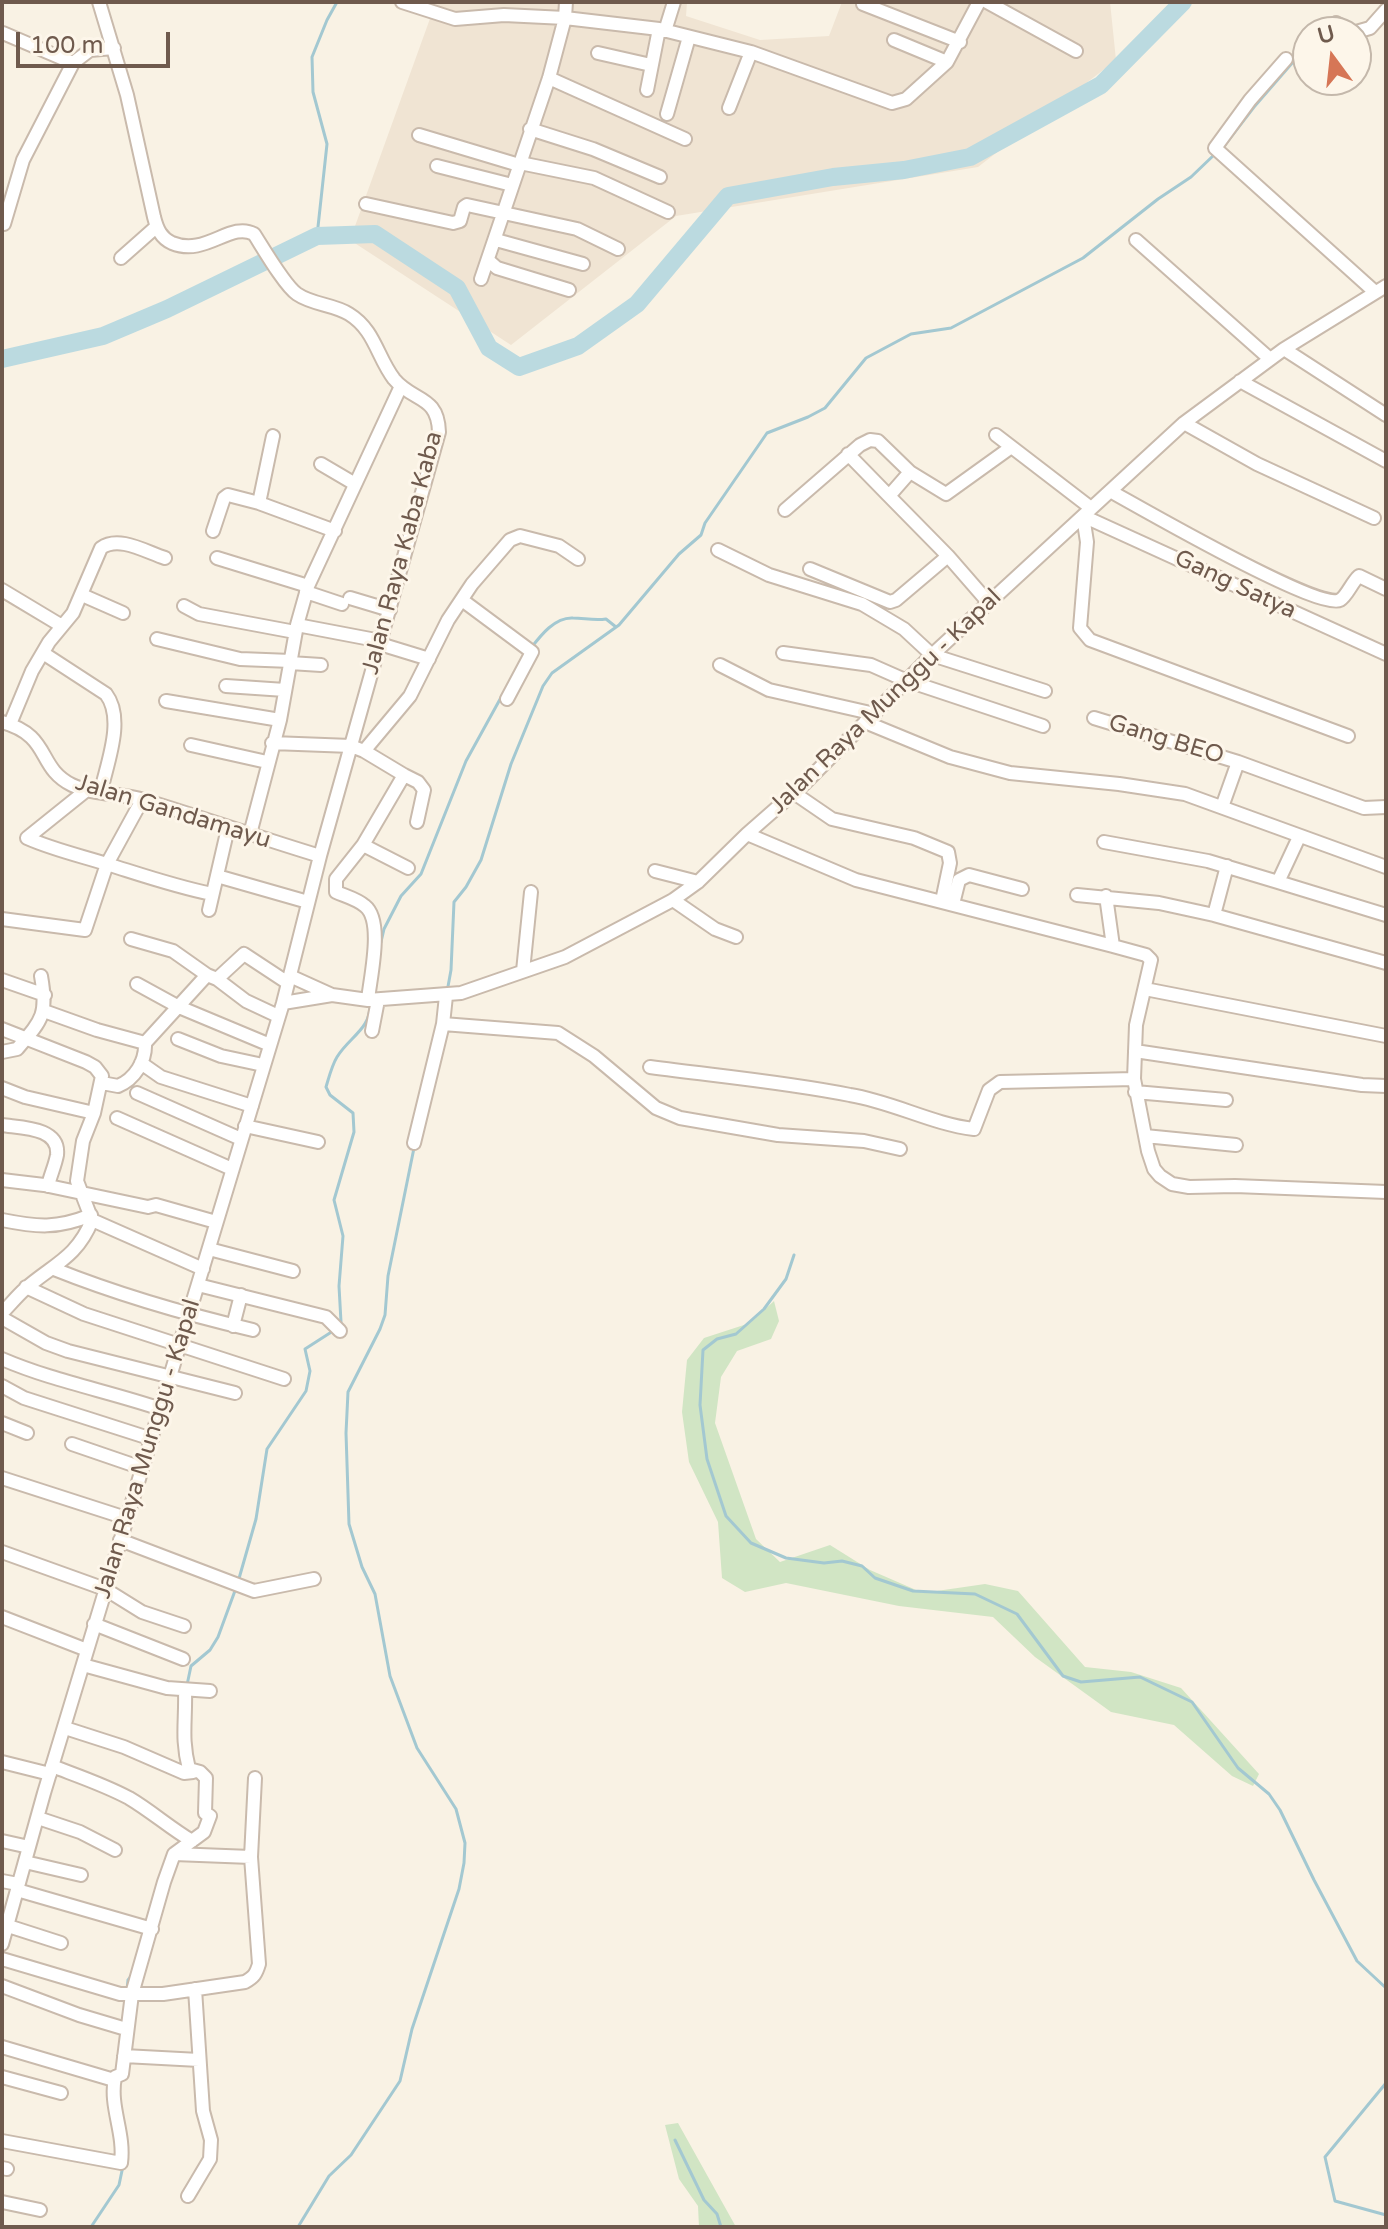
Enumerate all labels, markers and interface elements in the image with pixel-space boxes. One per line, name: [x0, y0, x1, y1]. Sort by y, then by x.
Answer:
scale bar: [20, 16, 174, 66]
north arrow: [1292, 16, 1372, 96]
text: U: [1315, 20, 1338, 49]
text: 100 m: [30, 31, 104, 60]
street label: Jalan Raya Kaba Kaba: [357, 428, 449, 678]
street label: Gang Satya: [1170, 544, 1300, 626]
street label: Jalan Raya Munggu - Kapal: [764, 584, 1008, 820]
street label: Gang BEO: [1105, 709, 1227, 771]
street label: Jalan Gandamayu: [72, 769, 274, 855]
street label: Jalan Raya Munggu - Kapal: [89, 1296, 207, 1602]

